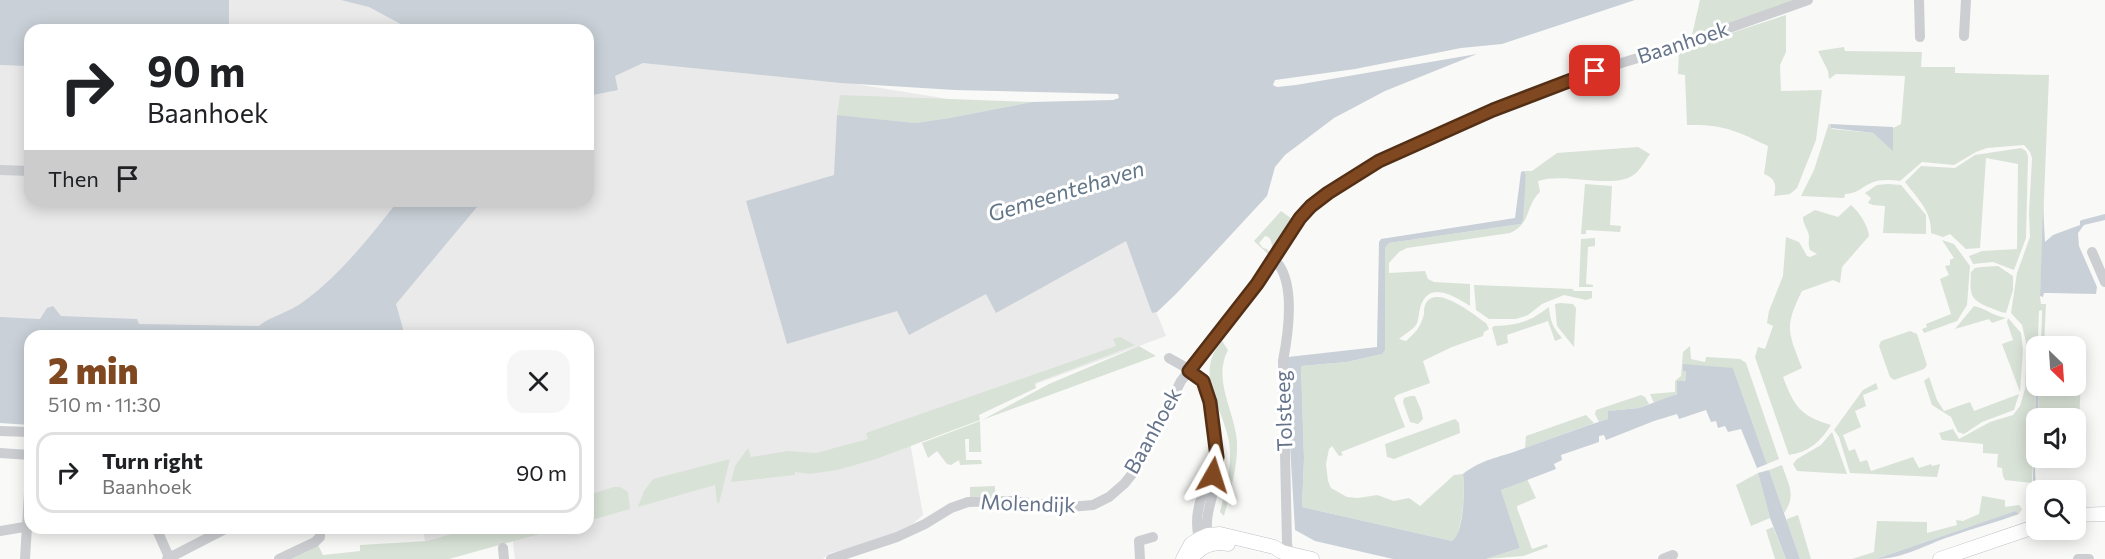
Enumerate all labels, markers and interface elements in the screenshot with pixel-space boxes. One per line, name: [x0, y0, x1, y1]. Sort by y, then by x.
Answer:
street label: Baanhoek: [1634, 15, 1731, 68]
text: 90 m: [147, 44, 246, 96]
pin: [1569, 45, 1620, 96]
icon: right: [48, 48, 126, 126]
icon: arrive: [1578, 54, 1611, 87]
text: Baanhoek: [147, 96, 269, 129]
water label: Gemeentehaven: [984, 154, 1147, 227]
icon: arrive: [111, 162, 144, 195]
text: Then: [48, 165, 99, 192]
north arrow: [2026, 336, 2086, 396]
map controls: [2026, 336, 2086, 540]
text: 2 min: [48, 347, 138, 391]
button: close: [507, 350, 570, 413]
street label: Tolsteeg: [1269, 370, 1296, 452]
street label: Baanhoek: [1118, 383, 1186, 478]
text: 510 m · 11:30: [48, 392, 161, 416]
button: sound: [2026, 408, 2086, 468]
position arrow: [1181, 443, 1245, 507]
text: Turn right: [102, 447, 203, 474]
icon: right: [51, 456, 84, 489]
text: 90 m: [516, 459, 567, 486]
text: Baanhoek: [102, 474, 192, 498]
button: search: [2026, 480, 2086, 540]
street label: Molendijk: [980, 488, 1076, 517]

